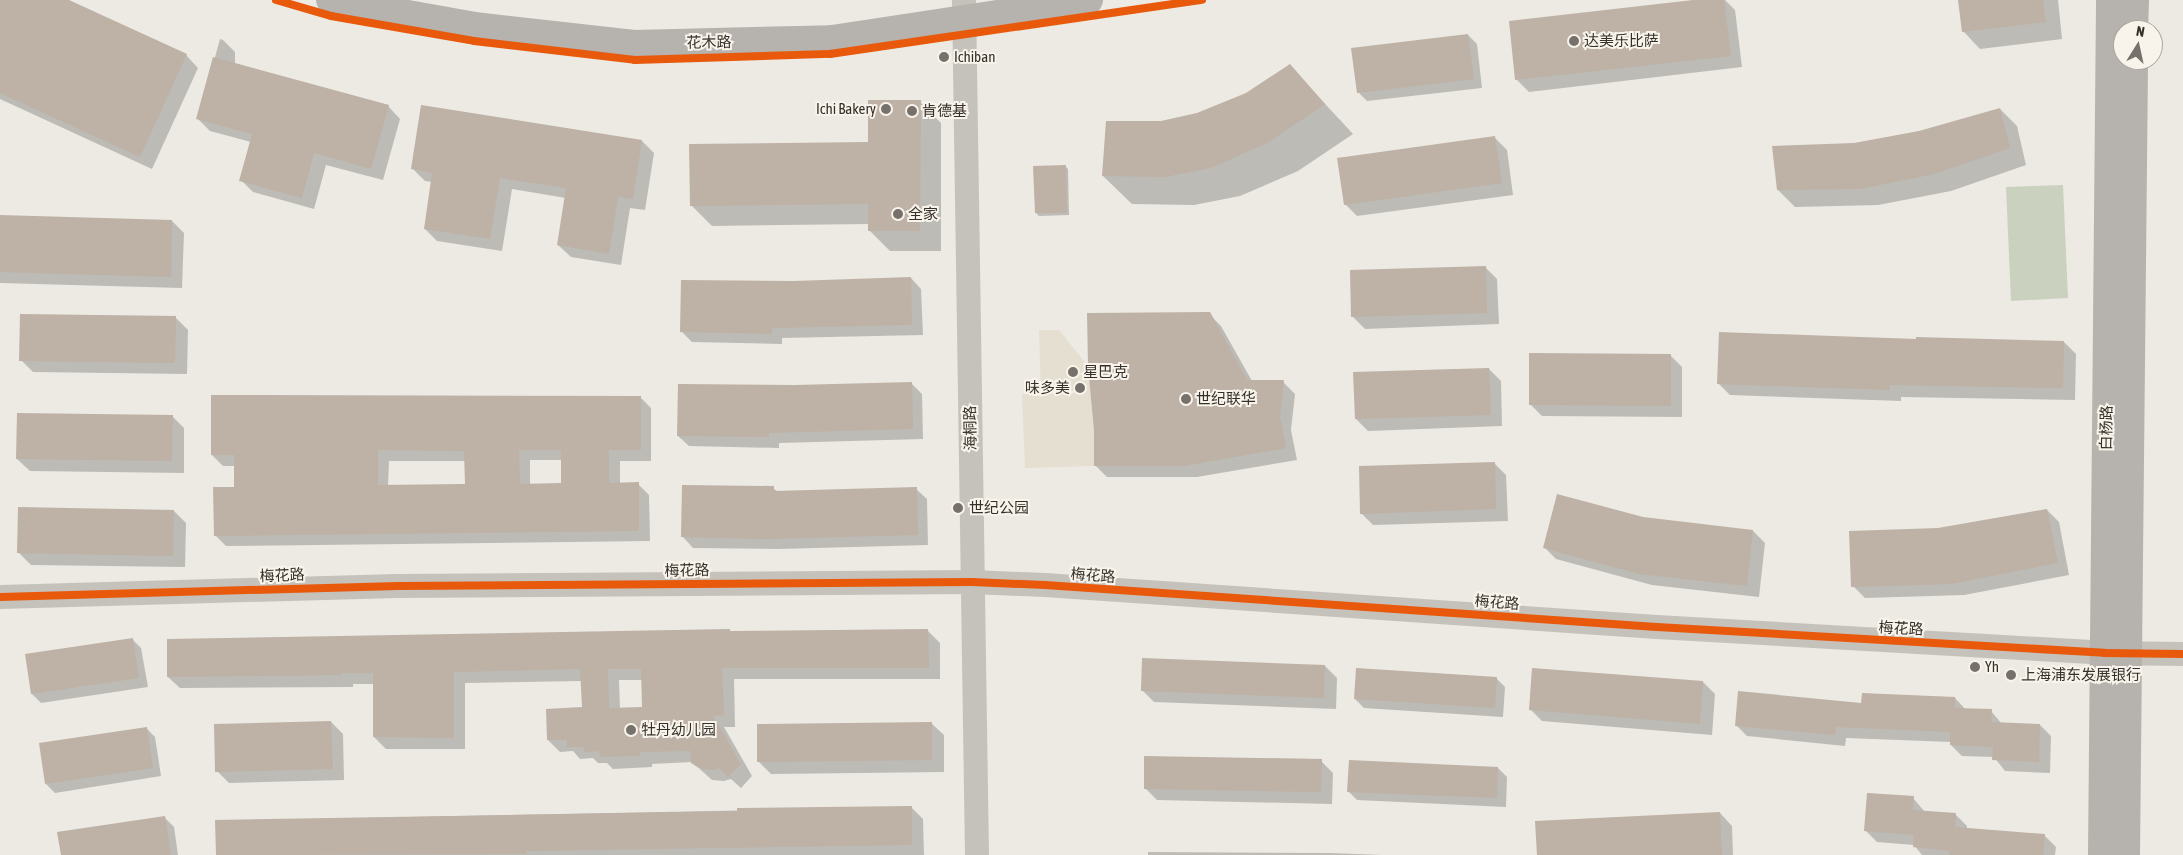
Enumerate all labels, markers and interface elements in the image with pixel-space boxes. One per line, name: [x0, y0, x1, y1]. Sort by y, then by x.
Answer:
north arrow: [2113, 20, 2163, 70]
text: N: [2135, 23, 2146, 40]
place label: 达美乐比萨: [1584, 32, 1659, 50]
street label: 花木路: [686, 33, 732, 51]
marker: 达美乐比萨: [1568, 35, 1580, 47]
place label: Ichiban: [954, 48, 995, 66]
marker: Ichiban: [938, 51, 950, 63]
place label: Ichi Bakery: [816, 100, 876, 118]
place label: 肯德基: [922, 102, 967, 120]
marker: Ichi Bakery: [880, 103, 892, 115]
marker: 肯德基: [906, 105, 918, 117]
place label: 全家: [908, 205, 938, 223]
marker: 全家: [892, 208, 904, 220]
place label: 星巴克: [1083, 363, 1128, 381]
marker: 星巴克: [1067, 366, 1079, 378]
place label: 味多美: [1025, 379, 1070, 397]
marker: 味多美: [1074, 382, 1086, 394]
place label: 世纪联华: [1196, 390, 1256, 408]
marker: 世纪联华: [1180, 393, 1192, 405]
street label: 海桐路: [961, 405, 979, 451]
street label: 白杨路: [2097, 405, 2115, 451]
place label: 世纪公园: [969, 499, 1029, 517]
marker: 世纪公园: [951, 501, 965, 515]
street label: 梅花路: [664, 561, 710, 579]
street label: 梅花路: [1070, 564, 1116, 586]
street label: 梅花路: [259, 565, 305, 585]
street label: 梅花路: [1474, 591, 1520, 613]
street label: 梅花路: [1878, 618, 1924, 638]
place label: Yh: [1985, 658, 1999, 676]
marker: Yh: [1969, 661, 1981, 673]
place label: 上海浦东发展银行: [2021, 666, 2141, 684]
marker: 上海浦东发展银行: [2005, 669, 2017, 681]
place label: 牡丹幼儿园: [641, 721, 716, 739]
marker: 牡丹幼儿园: [625, 724, 637, 736]

